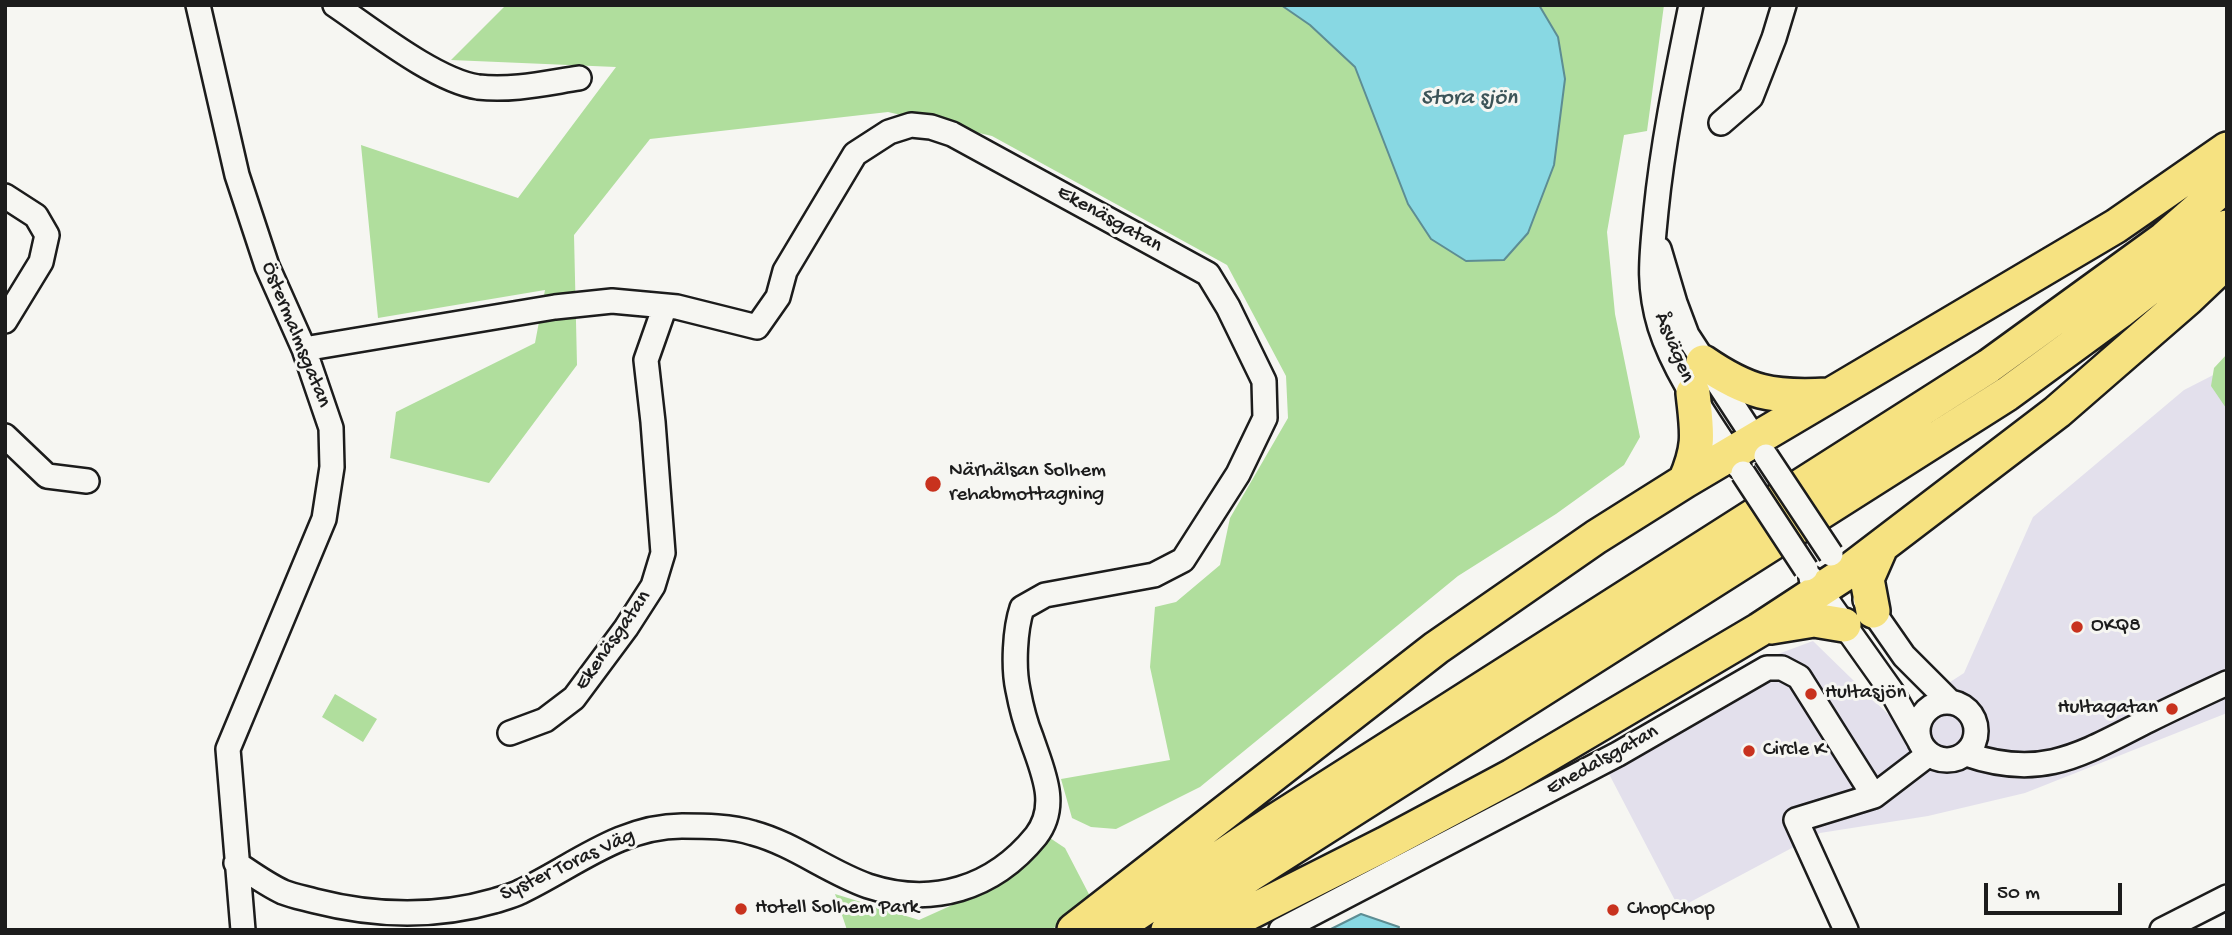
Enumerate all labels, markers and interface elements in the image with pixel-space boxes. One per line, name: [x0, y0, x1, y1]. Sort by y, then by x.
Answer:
water label: Stora sjön: [1421, 85, 1517, 113]
street label: Ekenäsgatan: [1052, 181, 1166, 259]
street label: Östermalmsgatan: [254, 258, 336, 412]
street label: Åsvägen: [1647, 309, 1699, 387]
place label: Närhälsan Solhem rehabmottagning: [949, 459, 1106, 509]
marker: Närhälsan Solhem rehabmottagning: [923, 474, 943, 494]
street label: Ekenäsgatan: [570, 586, 658, 696]
place label: OKQ8: [2091, 614, 2141, 640]
marker: OKQ8: [2069, 619, 2085, 635]
place label: Hultasjön: [1825, 681, 1906, 707]
marker: Hultasjön: [1803, 686, 1819, 702]
place label: Hultagatan: [2057, 696, 2158, 722]
marker: Hultagatan: [2164, 701, 2180, 717]
street label: Enedalsgatan: [1543, 720, 1663, 802]
place label: Circle K: [1763, 738, 1826, 764]
marker: Circle K: [1741, 743, 1757, 759]
street label: Syster Toras Väg: [497, 824, 639, 908]
scale bar: [1987, 869, 2125, 913]
text: 50 m: [1997, 882, 2040, 907]
place label: Hotell Solhem Park: [755, 896, 919, 922]
place label: ChopChop: [1627, 897, 1715, 923]
marker: Hotell Solhem Park: [733, 901, 749, 917]
marker: ChopChop: [1605, 902, 1621, 918]

